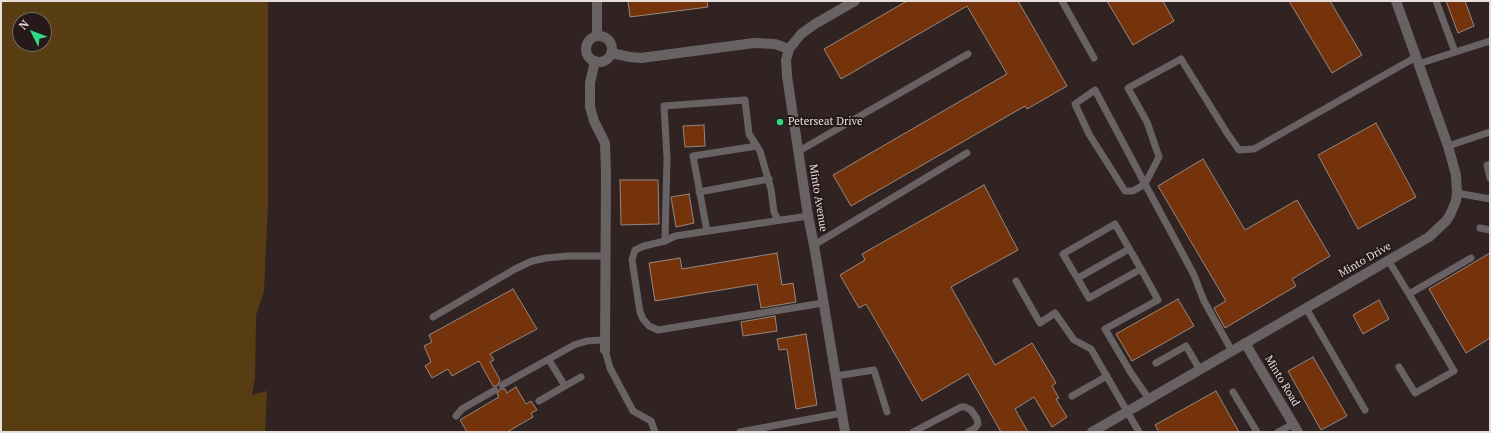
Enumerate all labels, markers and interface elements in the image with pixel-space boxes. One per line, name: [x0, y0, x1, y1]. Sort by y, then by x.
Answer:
north arrow: [12, 12, 52, 52]
text: N: [16, 17, 32, 32]
place label: Peterseat Drive: [788, 115, 862, 129]
marker: Peterseat Drive: [775, 117, 785, 127]
street label: Minto Avenue: [806, 163, 830, 233]
street label: Minto Drive: [1336, 240, 1394, 280]
street label: Minto Road: [1262, 353, 1302, 409]

